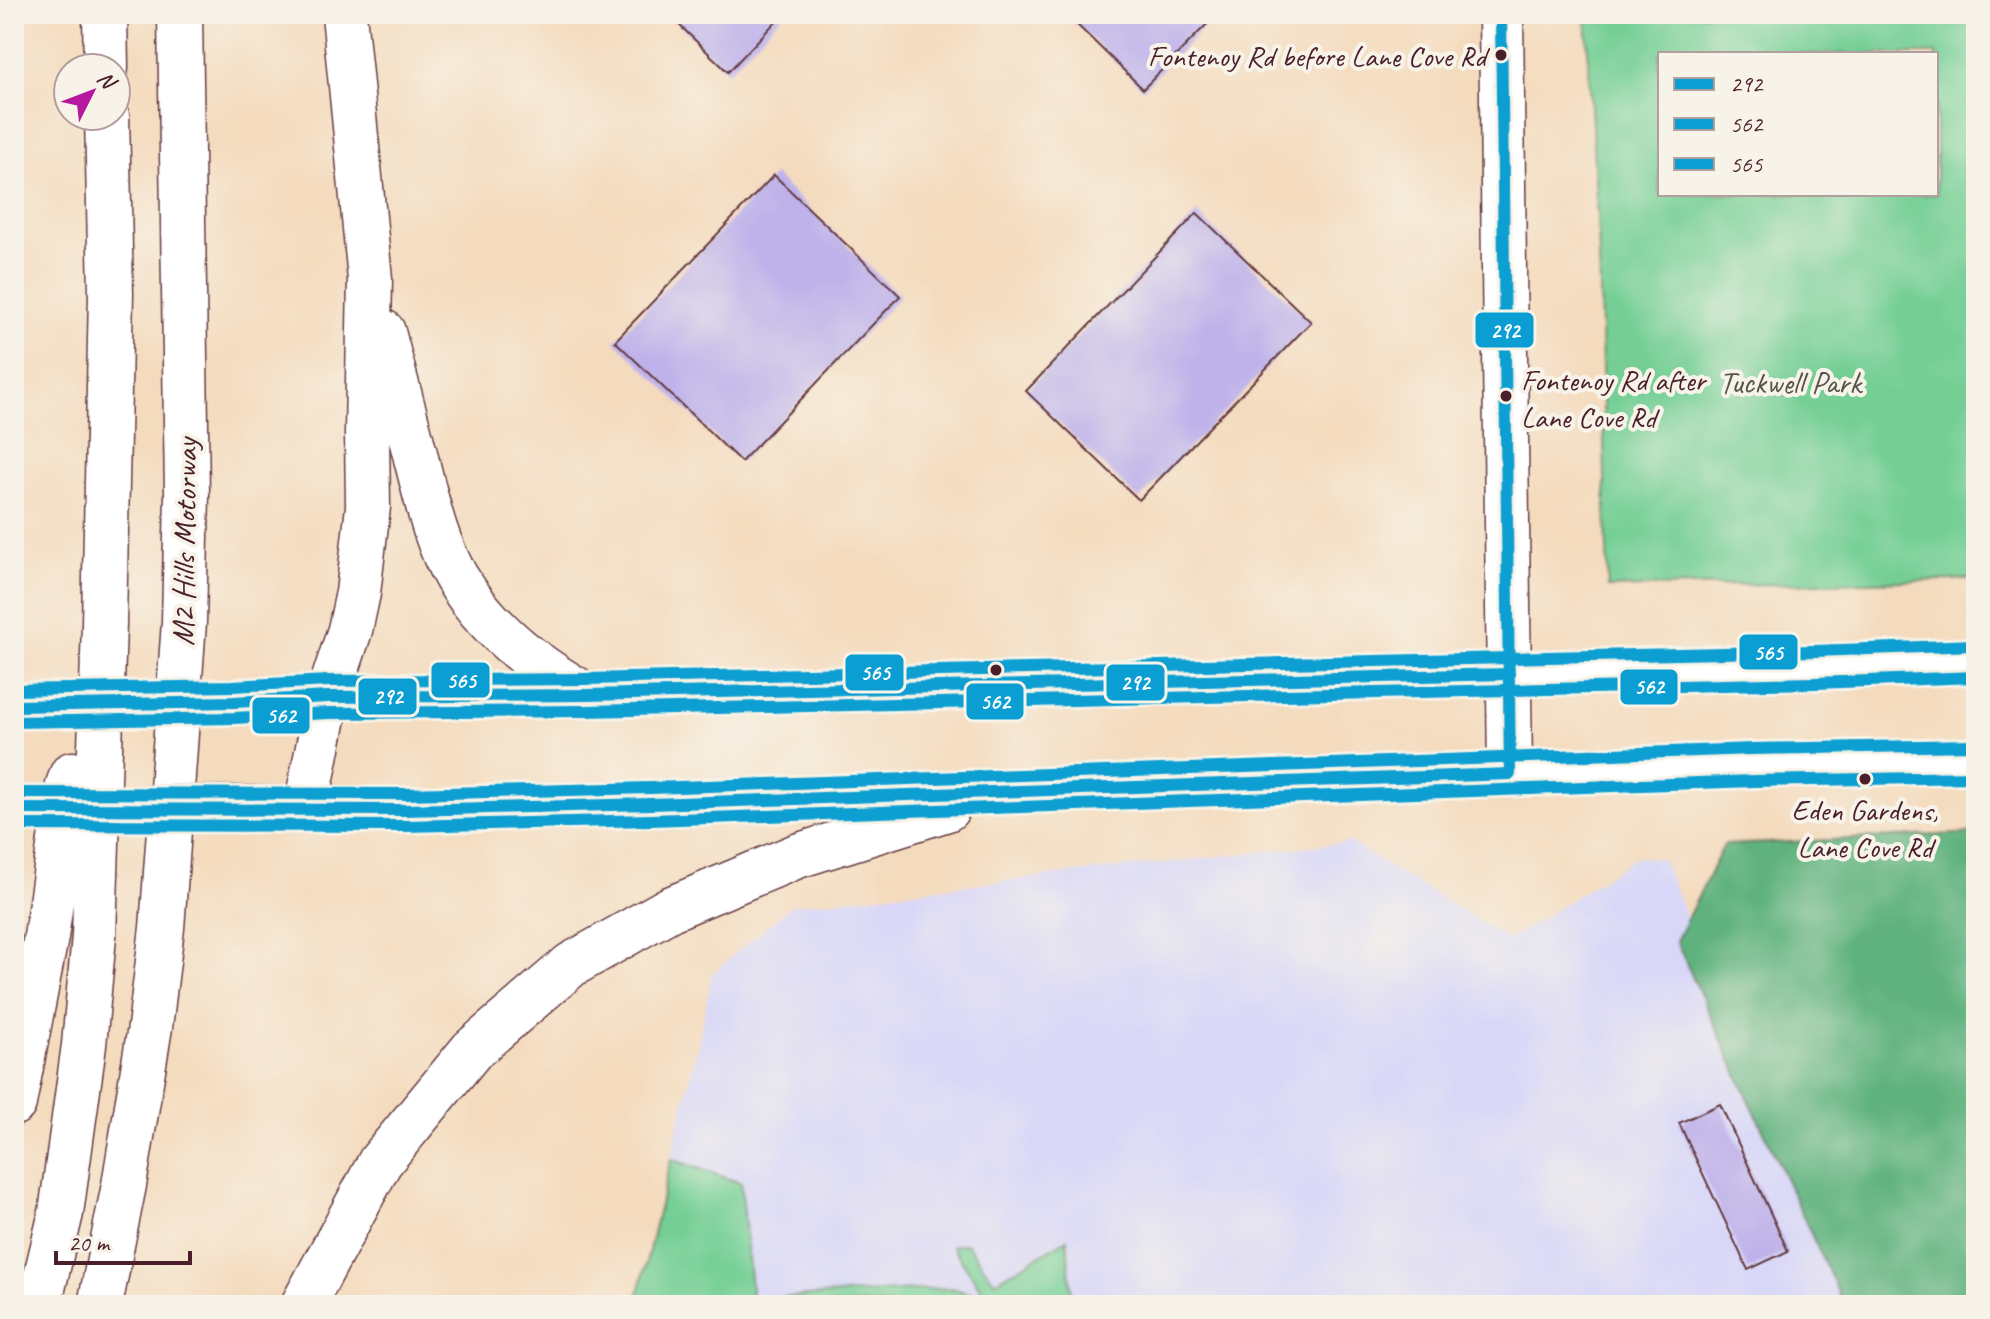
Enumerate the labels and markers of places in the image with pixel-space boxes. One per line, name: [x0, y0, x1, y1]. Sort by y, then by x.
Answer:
place label: Fontenoy Rd before Lane Cove Rd: [1148, 37, 1490, 75]
marker: Fontenoy Rd before Lane Cove Rd: [1493, 47, 1509, 63]
place label: Fontenoy Rd after Lane Cove Rd: [1521, 361, 1708, 436]
marker: Fontenoy Rd after Lane Cove Rd: [1498, 388, 1514, 404]
unlabelled marker: [988, 662, 1004, 678]
marker: Eden Gardens, Lane Cove Rd: [1857, 771, 1873, 787]
place label: Eden Gardens, Lane Cove Rd: [1792, 791, 1938, 866]

